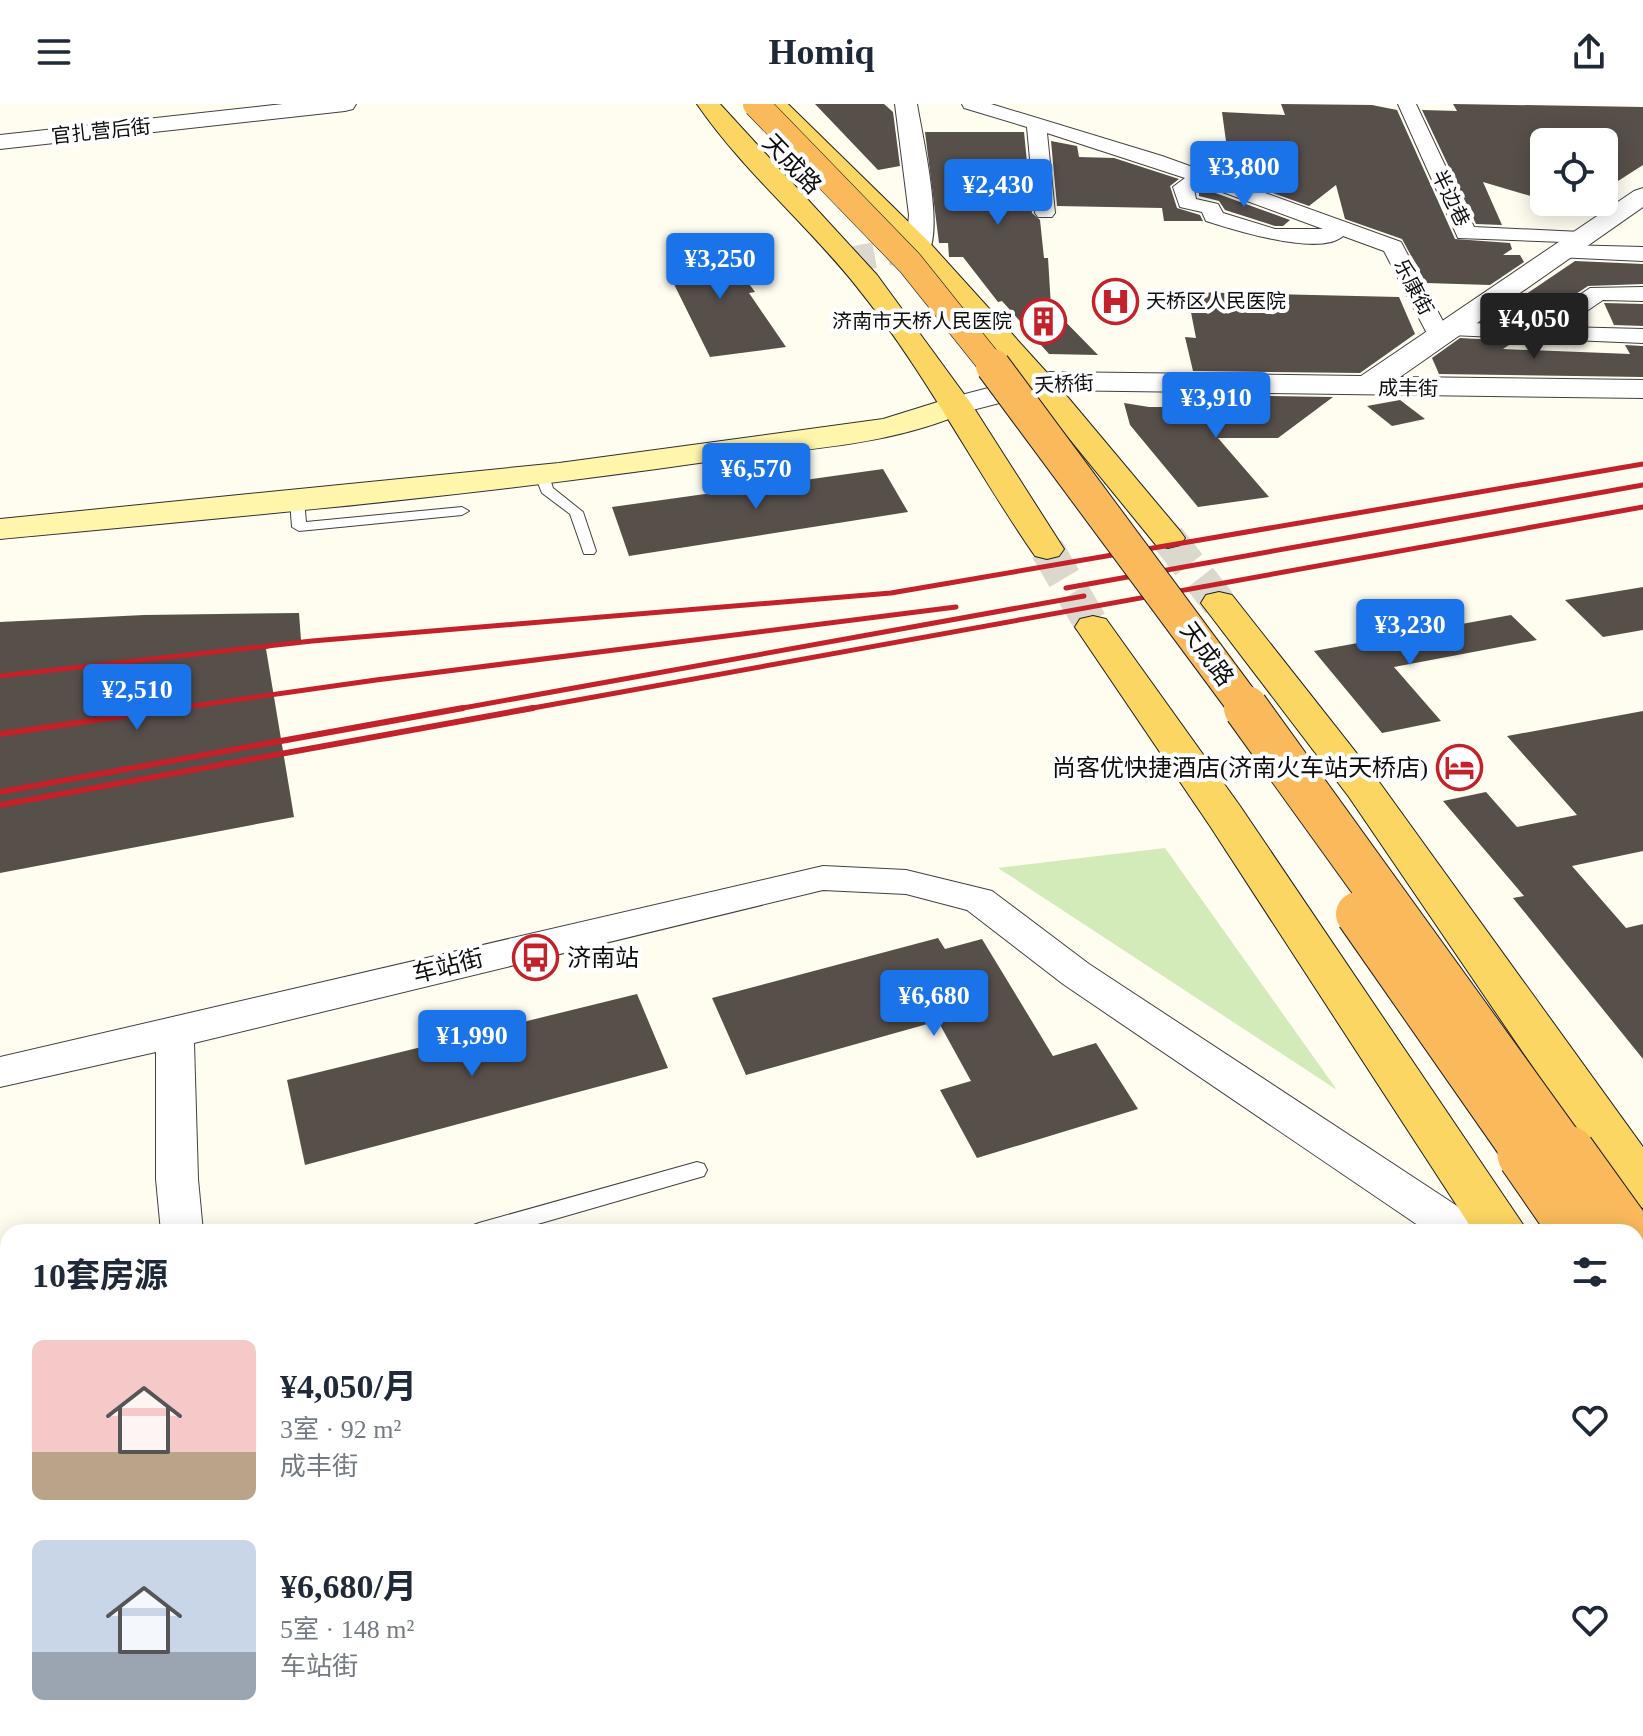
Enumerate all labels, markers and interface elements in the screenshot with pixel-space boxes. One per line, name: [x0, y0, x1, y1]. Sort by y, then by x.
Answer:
icon: menu: [32, 30, 76, 74]
icon: share: [1567, 30, 1611, 74]
text: Homiq: [768, 32, 875, 72]
street label: 官扎营后街: [50, 115, 152, 147]
map controls: [1530, 128, 1618, 216]
button: locate: [1530, 128, 1618, 216]
street label: 天成路: [758, 129, 826, 199]
pin: ¥3,800: [1179, 141, 1309, 209]
text: ¥3,800: [1208, 152, 1280, 181]
pin: ¥2,430: [933, 159, 1063, 227]
street label: 半边巷: [1428, 166, 1474, 230]
text: ¥2,430: [962, 170, 1034, 199]
pin: ¥3,250: [655, 233, 785, 301]
text: ¥3,250: [684, 244, 756, 273]
street label: 乐康街: [1390, 255, 1438, 319]
hospital icon: 天桥区人民医院: [1091, 277, 1139, 325]
place label: 天桥区人民医院: [1146, 290, 1286, 312]
pin: ¥4,050: [1469, 293, 1599, 361]
building icon: 济南市天桥人民医院: [1019, 297, 1067, 345]
text: ¥4,050: [1498, 304, 1570, 333]
place label: 济南市天桥人民医院: [832, 310, 1012, 332]
street label: 天桥街: [1033, 371, 1095, 397]
pin: ¥3,910: [1151, 372, 1281, 440]
street label: 成丰街: [1378, 376, 1438, 400]
text: ¥3,910: [1180, 383, 1252, 412]
pin: ¥6,570: [691, 443, 821, 511]
text: ¥6,570: [720, 454, 792, 483]
pin: ¥3,230: [1345, 599, 1475, 667]
text: ¥3,230: [1374, 610, 1446, 639]
street label: 天成路: [1175, 617, 1239, 691]
pin: ¥2,510: [72, 664, 202, 732]
text: ¥2,510: [101, 675, 173, 704]
hotel icon: 尚客优快捷酒店(济南火车站天桥店): [1435, 744, 1483, 792]
place label: 尚客优快捷酒店(济南火车站天桥店): [1052, 755, 1428, 781]
bus stop icon: 济南站: [512, 934, 560, 982]
street label: 车站街: [410, 945, 486, 987]
place label: 济南站: [567, 945, 639, 971]
pin: ¥6,680: [869, 970, 999, 1038]
text: ¥6,680: [898, 981, 970, 1010]
pin: ¥1,990: [407, 1010, 537, 1078]
text: ¥1,990: [436, 1021, 508, 1050]
icon: filters: [1568, 1250, 1612, 1294]
text: 10套房源: [32, 1257, 168, 1294]
text: ¥4,050/月: [280, 1368, 417, 1405]
icon: home: [96, 1372, 192, 1468]
icon: heart: [1568, 1398, 1612, 1442]
text: 3室 · 92 m²: [280, 1415, 401, 1444]
text: 成丰街: [280, 1452, 358, 1481]
text: ¥6,680/月: [280, 1568, 417, 1605]
icon: home: [96, 1572, 192, 1668]
icon: heart: [1568, 1598, 1612, 1642]
text: 5室 · 148 m²: [280, 1615, 414, 1644]
text: 车站街: [280, 1652, 358, 1681]

